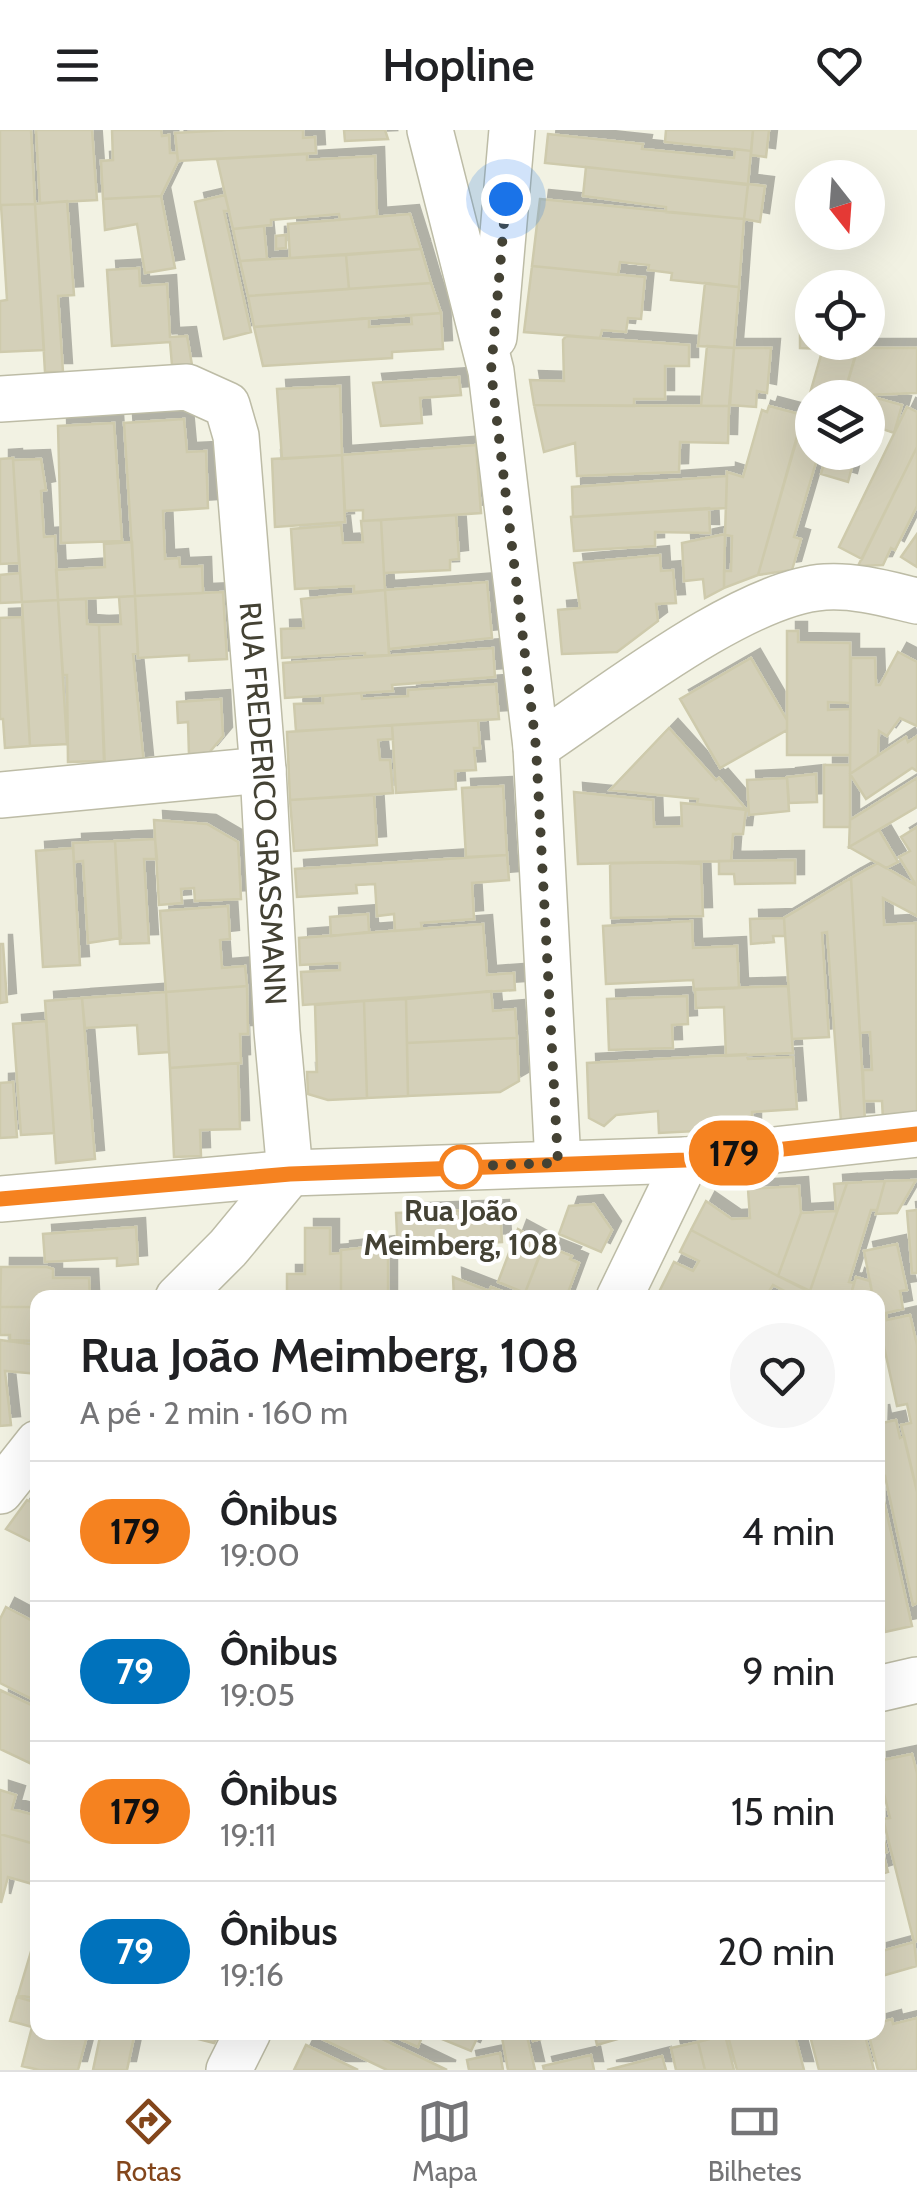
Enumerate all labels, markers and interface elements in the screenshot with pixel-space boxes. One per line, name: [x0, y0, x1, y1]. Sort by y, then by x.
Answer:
icon: menu: [50, 38, 105, 93]
text: Hopline: [382, 38, 535, 92]
icon: heart: [812, 38, 867, 93]
north arrow: [795, 160, 885, 250]
map controls: [795, 160, 885, 470]
your location: [481, 174, 531, 224]
button: locate: [795, 270, 885, 360]
button: layers: [795, 380, 885, 470]
street label: RUA FREDERICO GRASSMANN: [231, 600, 295, 1006]
line badge: 179: [676, 1120, 792, 1186]
text: 179: [709, 1132, 759, 1175]
marker: Rua João Meimberg, 108: [440, 1146, 482, 1188]
place label: Rua João Meimberg, 108: [364, 1192, 558, 1263]
button: heart: [730, 1323, 835, 1428]
text: Rua João Meimberg, 108: [80, 1326, 579, 1384]
text: A pé · 2 min · 160 m: [80, 1393, 348, 1432]
text: Ônibus: [220, 1488, 337, 1535]
text: 4 min: [742, 1508, 835, 1555]
text: 179: [110, 1510, 160, 1553]
text: 19:00: [220, 1535, 300, 1574]
text: Ônibus: [220, 1628, 337, 1675]
text: 9 min: [742, 1648, 835, 1695]
text: 79: [116, 1650, 154, 1693]
text: 19:05: [220, 1675, 295, 1714]
text: Ônibus: [220, 1768, 337, 1815]
text: 15 min: [731, 1788, 835, 1835]
text: 179: [110, 1790, 160, 1833]
text: 19:11: [220, 1815, 276, 1854]
text: Ônibus: [220, 1908, 337, 1955]
text: 20 min: [717, 1928, 835, 1975]
text: 79: [116, 1930, 154, 1973]
text: 19:16: [220, 1955, 284, 1994]
tab: Rotas: [115, 2094, 181, 2188]
tab: Mapa: [412, 2094, 477, 2188]
tab: Bilhetes: [708, 2094, 802, 2188]

